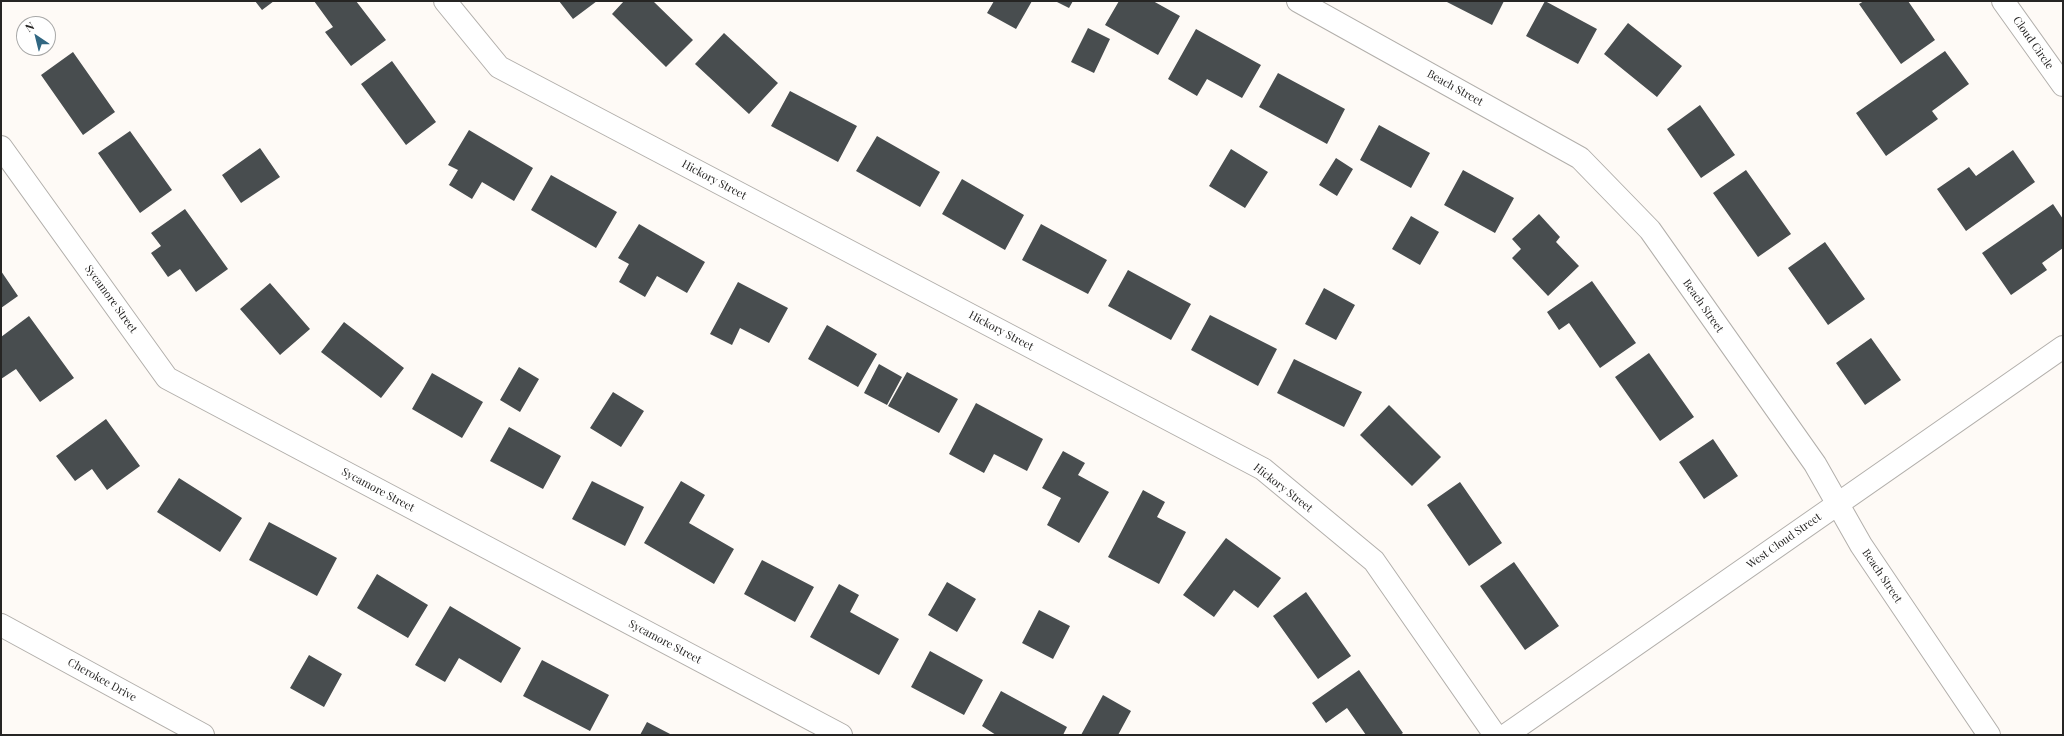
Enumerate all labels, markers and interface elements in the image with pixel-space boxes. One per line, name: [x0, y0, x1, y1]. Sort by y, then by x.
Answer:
street label: Cloud Circle: [2010, 14, 2056, 72]
north arrow: [16, 16, 56, 56]
text: N: [22, 18, 37, 35]
street label: Beach Street: [1425, 67, 1485, 109]
street label: Hickory Street: [679, 157, 749, 203]
street label: Sycamore Street: [82, 263, 140, 335]
street label: Beach Street: [1680, 277, 1726, 335]
street label: Hickory Street: [966, 308, 1036, 354]
street label: Hickory Street: [1251, 461, 1315, 515]
street label: Sycamore Street: [339, 465, 417, 515]
street label: West Cloud Street: [1744, 510, 1824, 572]
street label: Beach Street: [1859, 547, 1905, 605]
street label: Sycamore Street: [626, 617, 704, 667]
street label: Cherokee Drive: [65, 656, 139, 704]

